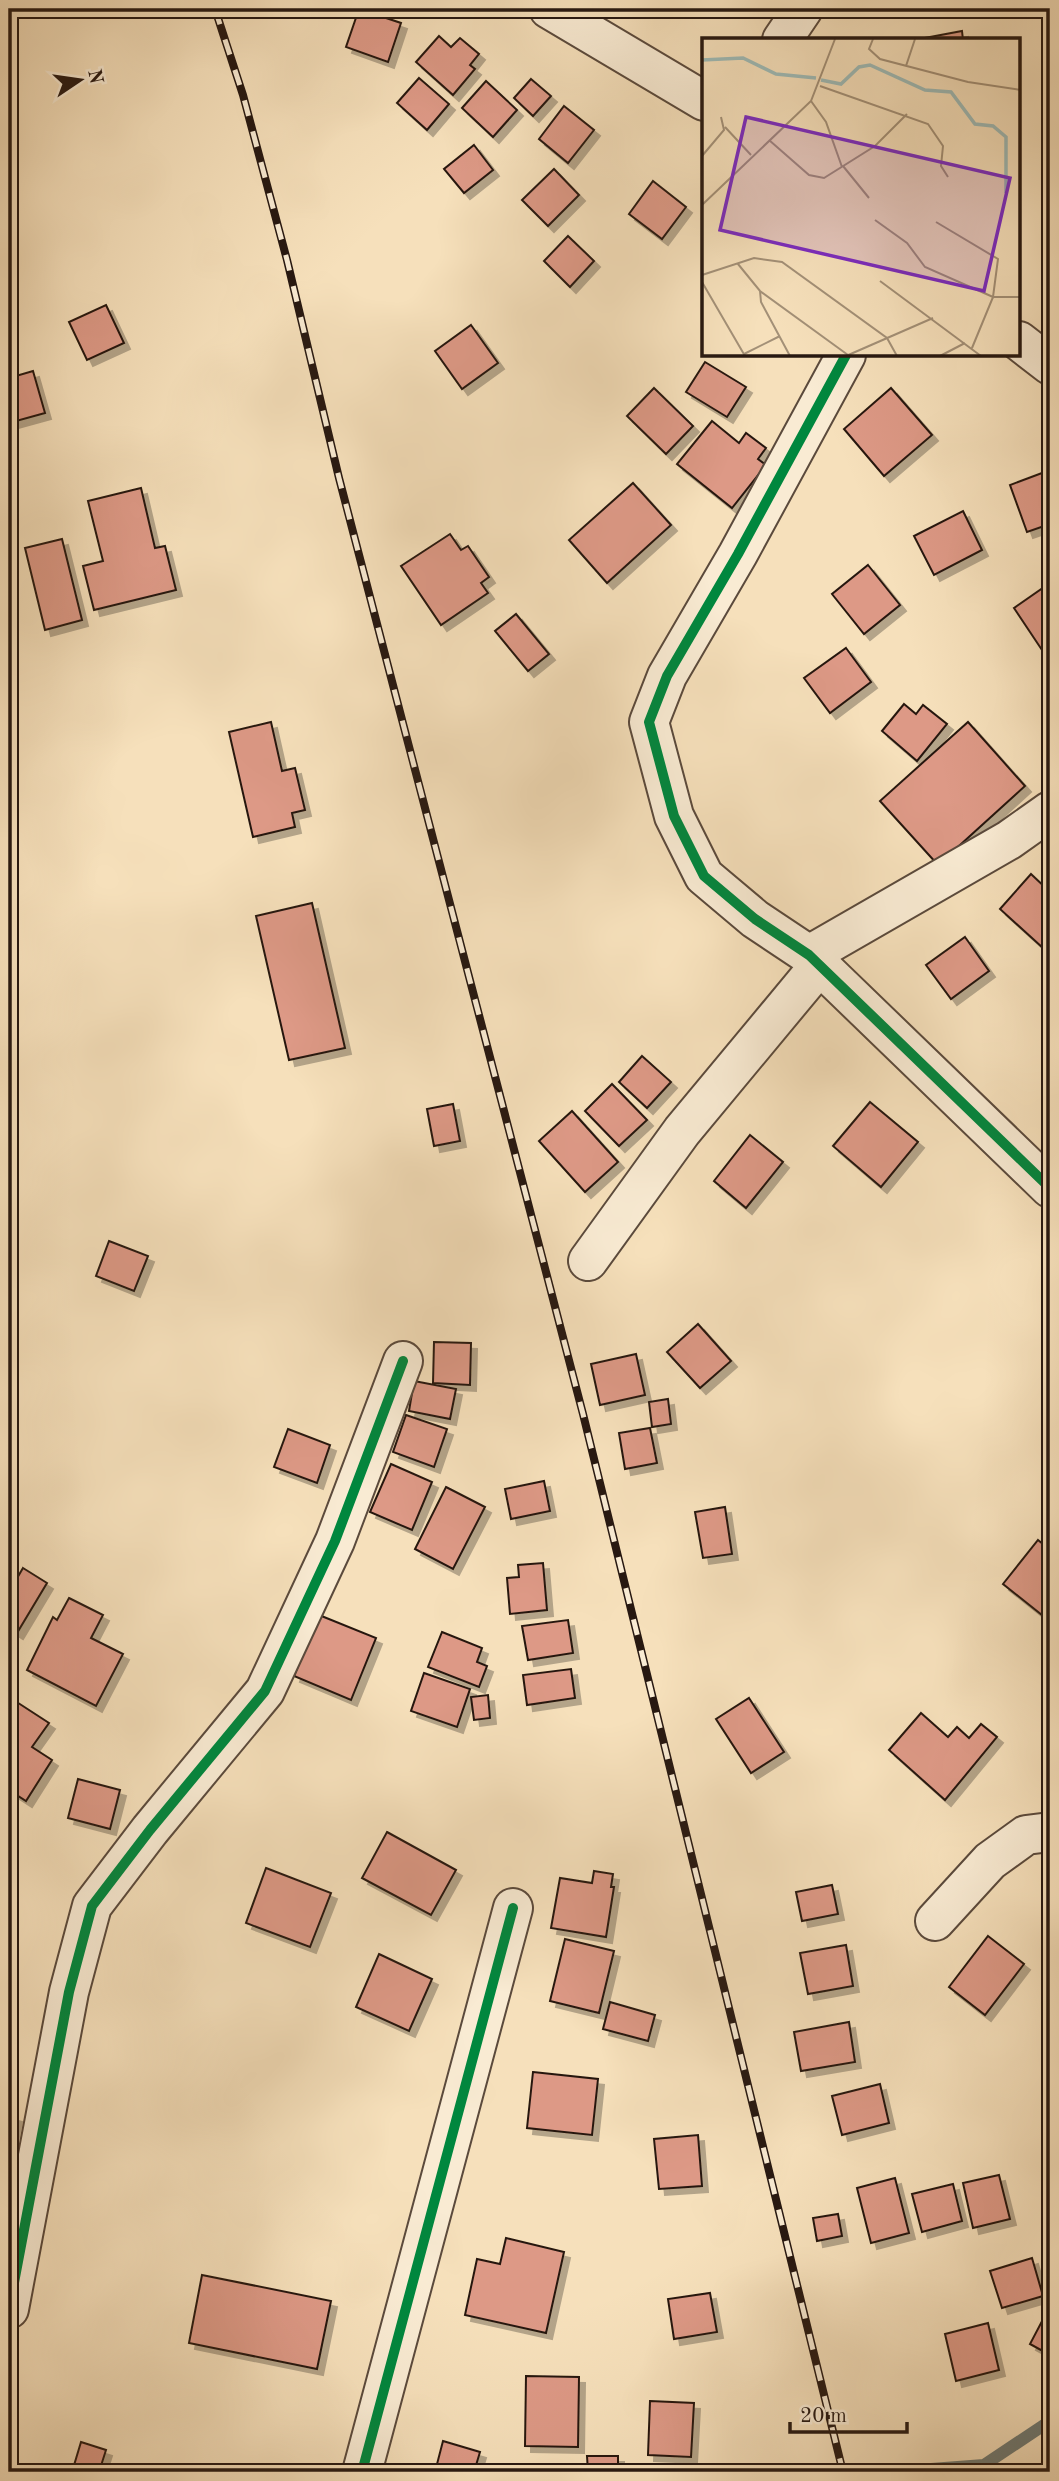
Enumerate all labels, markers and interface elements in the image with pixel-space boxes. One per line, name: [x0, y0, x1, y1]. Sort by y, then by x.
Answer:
inset map: [702, 38, 1020, 357]
north arrow: [46, 46, 116, 116]
text: N: [83, 68, 105, 86]
scale bar: [790, 2390, 907, 2434]
text: 20 m: [800, 2406, 847, 2427]

